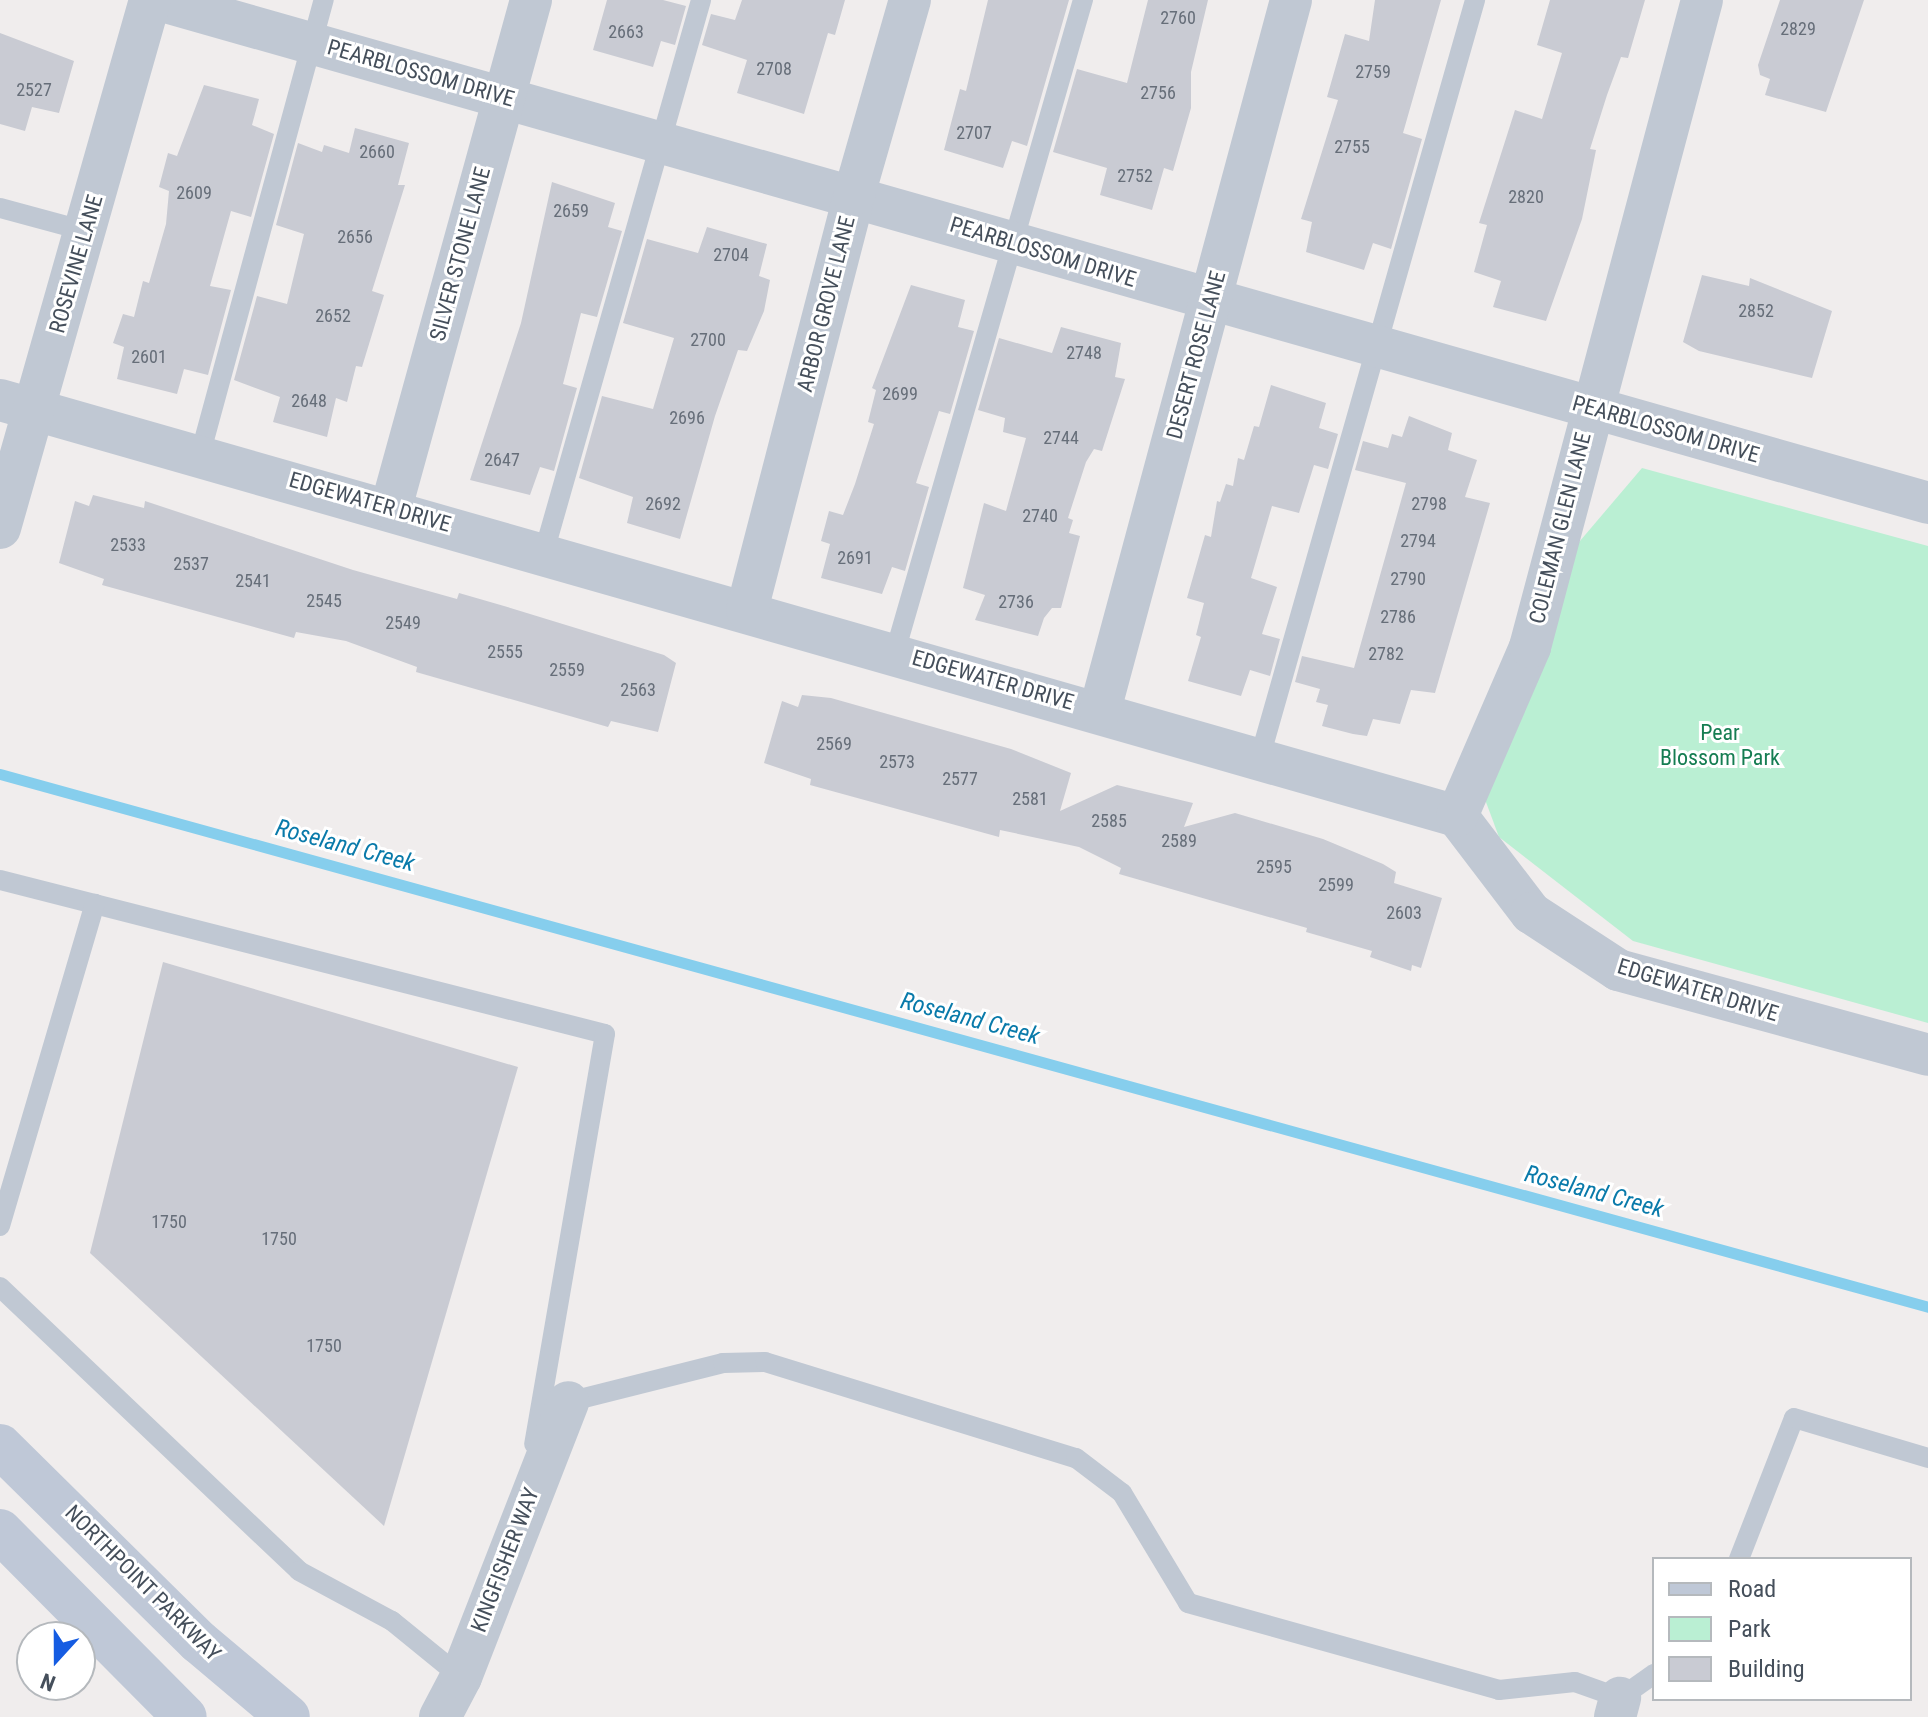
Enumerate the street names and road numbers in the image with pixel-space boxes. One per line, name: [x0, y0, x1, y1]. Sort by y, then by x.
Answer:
street label: PEARBLOSSOM DRIVE: [325, 34, 517, 112]
street label: SILVER STONE LANE: [424, 164, 496, 344]
street label: ROSEVINE LANE: [44, 192, 108, 336]
street label: PEARBLOSSOM DRIVE: [947, 211, 1139, 293]
street label: ARBOR GROVE LANE: [791, 213, 861, 395]
street label: DESERT ROSE LANE: [1161, 268, 1231, 442]
street label: PEARBLOSSOM DRIVE: [1570, 390, 1762, 468]
street label: COLEMAN GLEN LANE: [1523, 430, 1597, 626]
street label: EDGEWATER DRIVE: [286, 466, 454, 538]
street label: EDGEWATER DRIVE: [909, 644, 1077, 716]
street label: EDGEWATER DRIVE: [1614, 953, 1782, 1027]
street label: KINGFISHER WAY: [465, 1484, 545, 1636]
street label: NORTHPOINT PARKWAY: [59, 1499, 227, 1667]

